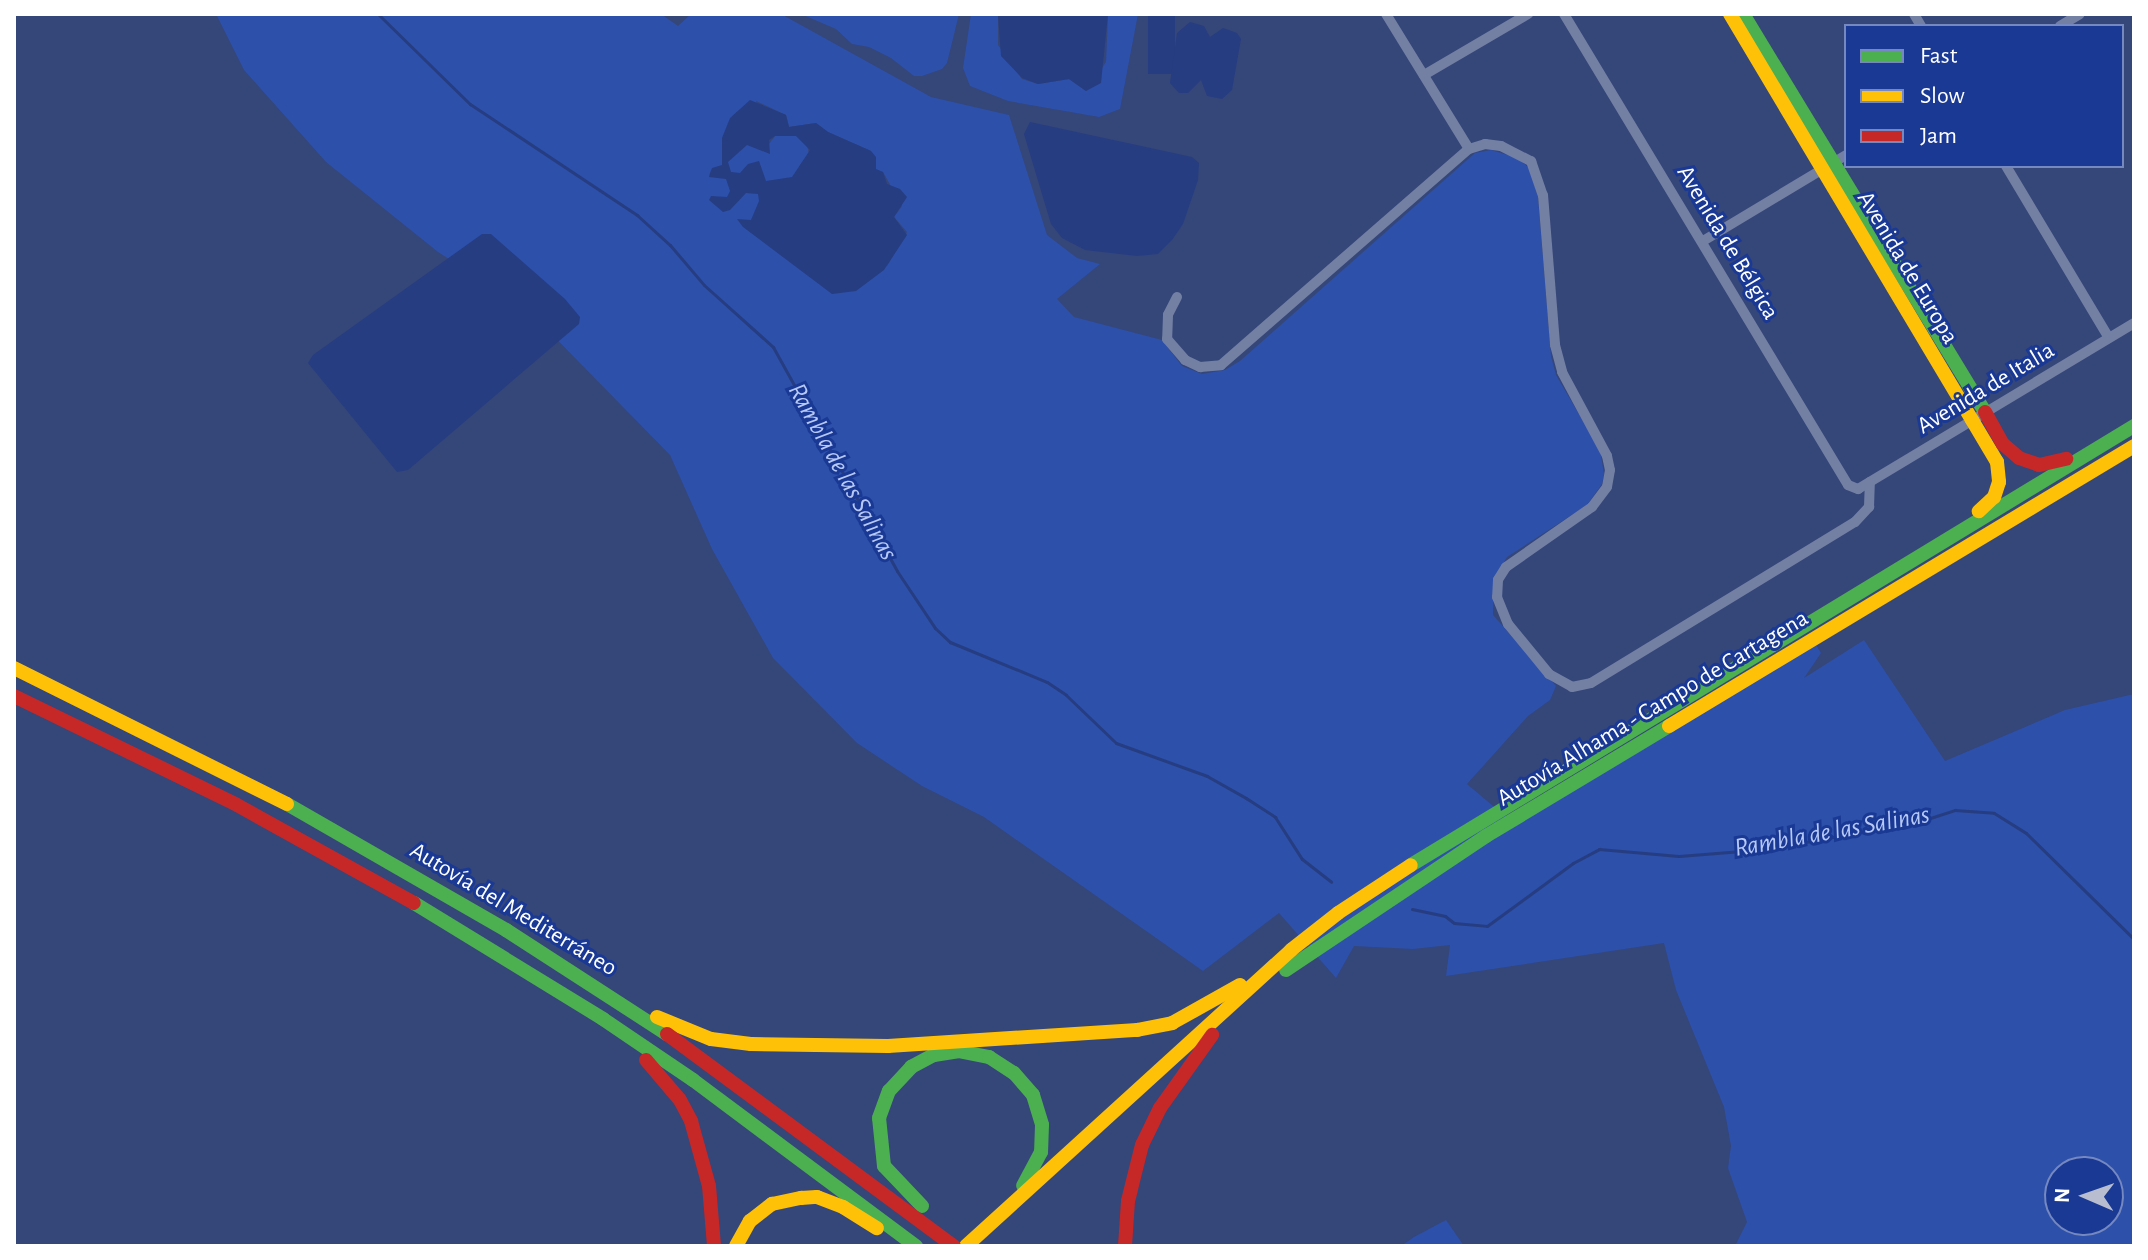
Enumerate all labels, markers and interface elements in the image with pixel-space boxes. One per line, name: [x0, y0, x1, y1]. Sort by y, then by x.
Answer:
legend: [1844, 24, 2124, 168]
text: Fast: [1920, 44, 1957, 68]
text: Slow: [1920, 84, 1965, 108]
text: Jam: [1920, 124, 1957, 148]
street label: Avenida de Bélgica: [1670, 161, 1784, 325]
street label: Avenida de Europa: [1850, 186, 1964, 350]
street label: Avenida de Italia: [1912, 337, 2060, 441]
water label: Rambla de las Salinas: [780, 378, 904, 566]
street label: Autovía Alhama - Campo de Cartagena: [1492, 604, 1814, 814]
water label: Rambla de las Salinas: [1732, 799, 1932, 865]
street label: Autovía del Mediterráneo: [404, 837, 622, 983]
north arrow: [2044, 1156, 2124, 1236]
text: N: [2051, 1187, 2073, 1203]

